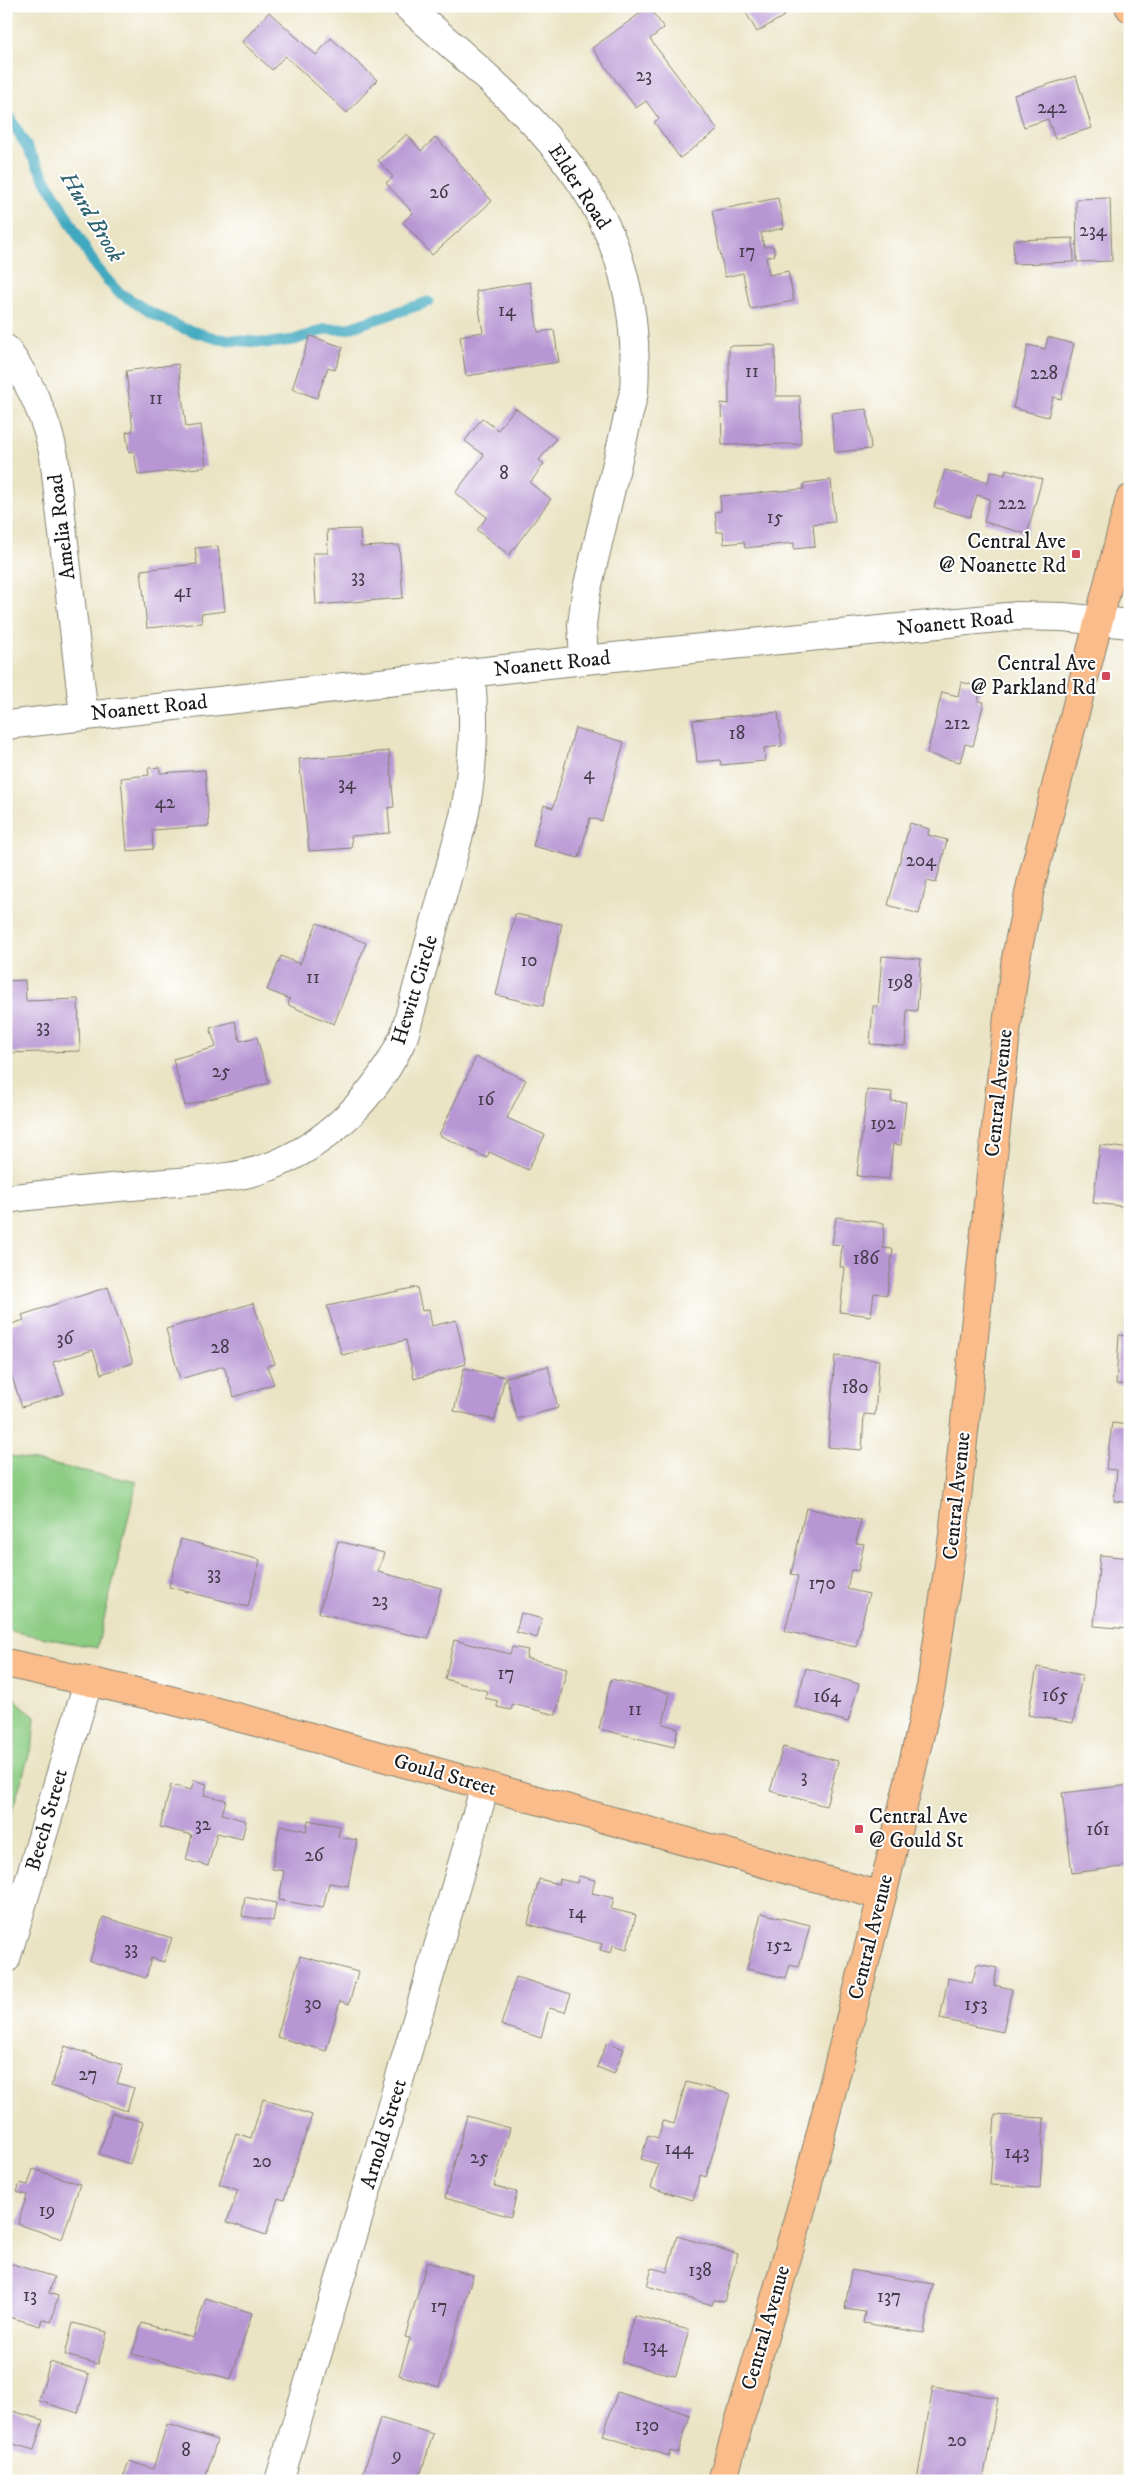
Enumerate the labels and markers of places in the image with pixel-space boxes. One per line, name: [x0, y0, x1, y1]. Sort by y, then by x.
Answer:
place label: Central Ave @ Noanette Rd: [939, 529, 1067, 579]
marker: Central Ave @ Noanette Rd: [1070, 548, 1082, 560]
place label: Central Ave @ Parkland Rd: [971, 651, 1097, 701]
marker: Central Ave @ Parkland Rd: [1100, 670, 1112, 682]
place label: Central Ave @ Gould St: [869, 1804, 968, 1854]
marker: Central Ave @ Gould St: [853, 1823, 865, 1835]

